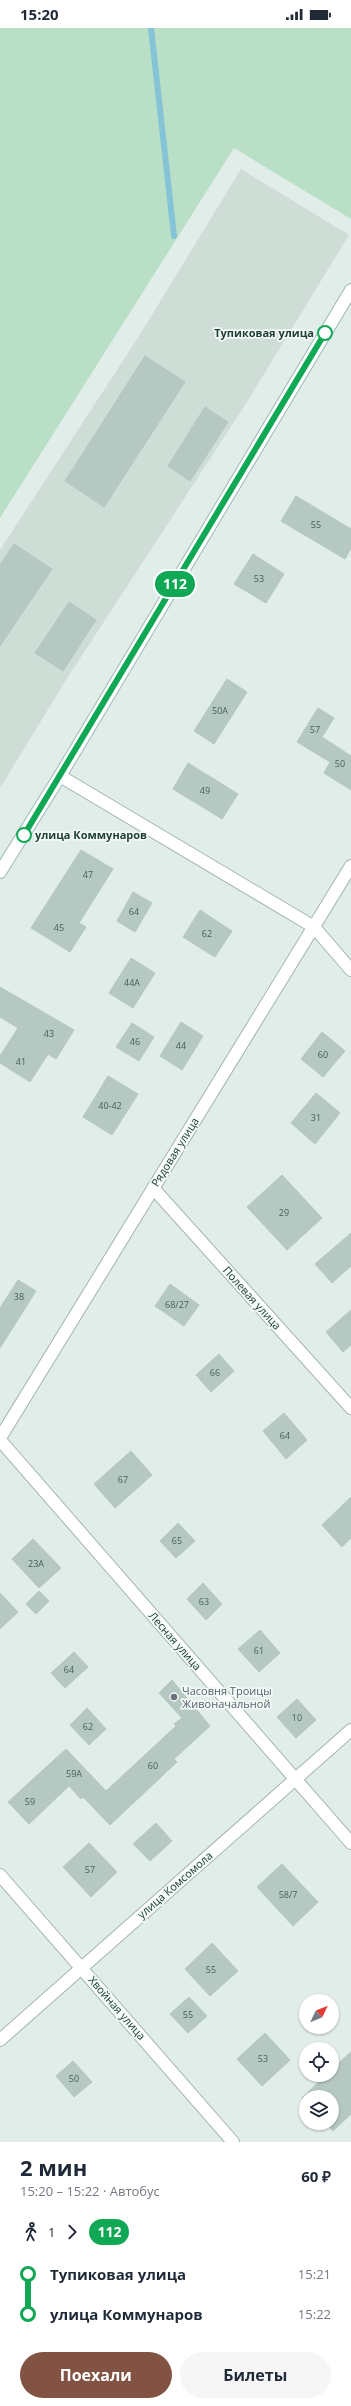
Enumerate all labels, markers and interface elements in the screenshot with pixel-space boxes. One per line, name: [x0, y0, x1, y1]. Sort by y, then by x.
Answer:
text: 15:20: [20, 4, 59, 24]
place label: Тупиковая улица: [214, 325, 314, 340]
marker: Тупиковая улица: [317, 325, 333, 341]
house number: 55: [311, 518, 321, 531]
line badge: 112: [152, 571, 198, 597]
house number: 53: [254, 572, 264, 585]
text: 112: [163, 574, 187, 593]
house number: 50А: [212, 704, 228, 717]
house number: 57: [310, 723, 320, 736]
house number: 50: [335, 757, 345, 770]
house number: 49: [200, 784, 210, 797]
marker: улица Коммунаров: [16, 827, 32, 843]
place label: улица Коммунаров: [35, 827, 147, 842]
house number: 47: [83, 868, 93, 881]
house number: 64: [129, 905, 139, 918]
house number: 45: [54, 921, 64, 934]
house number: 62: [202, 927, 212, 940]
house number: 44А: [124, 976, 140, 989]
house number: 43: [44, 1027, 54, 1040]
house number: 46: [130, 1035, 140, 1048]
house number: 44: [176, 1039, 186, 1052]
house number: 60: [318, 1048, 328, 1061]
house number: 41: [16, 1055, 26, 1068]
house number: 40-42: [98, 1099, 122, 1112]
house number: 31: [311, 1111, 321, 1124]
street label: Рядовая улица: [147, 1114, 202, 1189]
house number: 29: [279, 1206, 289, 1219]
street label: Полевая улица: [220, 1263, 285, 1333]
house number: 38: [14, 1290, 24, 1303]
house number: 68/27: [165, 1298, 189, 1311]
house number: 66: [210, 1366, 220, 1379]
house number: 64: [280, 1429, 290, 1442]
house number: 67: [118, 1473, 128, 1486]
house number: 65: [172, 1534, 182, 1547]
house number: 23А: [28, 1557, 44, 1570]
house number: 63: [199, 1595, 209, 1608]
street label: Лесная улица: [146, 1608, 205, 1673]
house number: 61: [254, 1644, 264, 1657]
house number: 64: [64, 1663, 74, 1676]
place label: Часовня Троицы Живоначальной: [182, 1683, 272, 1711]
marker: Часовня Троицы Живоначальной: [169, 1692, 179, 1702]
house number: 10: [292, 1711, 302, 1724]
house number: 62: [83, 1720, 93, 1733]
house number: 60: [148, 1759, 158, 1772]
house number: 59А: [66, 1767, 82, 1780]
house number: 59: [25, 1795, 35, 1808]
street label: улица Комсомола: [134, 1848, 215, 1921]
house number: 57: [85, 1863, 95, 1876]
house number: 58/7: [279, 1888, 297, 1901]
house number: 55: [206, 1963, 216, 1976]
street label: Хвойная улица: [85, 1973, 149, 2043]
north arrow: [299, 1994, 339, 2034]
map controls: [299, 1994, 339, 2130]
house number: 55: [183, 2008, 193, 2021]
button: locate: [299, 2042, 339, 2082]
house number: 53: [258, 2052, 268, 2065]
house number: 50: [69, 2072, 79, 2085]
button: layers: [299, 2090, 339, 2130]
text: 2 мин: [20, 2152, 87, 2182]
text: 60 ₽: [301, 2166, 331, 2186]
text: 15:20 – 15:22 · Автобус: [20, 2182, 160, 2200]
icon: walk: [20, 2221, 42, 2243]
icon: forward: [61, 2221, 83, 2243]
text: 112: [97, 2222, 121, 2241]
text: 1: [48, 2223, 55, 2241]
text: Тупиковая улица: [50, 2264, 186, 2284]
text: 15:21: [298, 2265, 331, 2283]
text: улица Коммунаров: [50, 2304, 203, 2324]
text: 15:22: [298, 2305, 331, 2323]
button: Поехали: [20, 2352, 172, 2398]
button: Билеты: [180, 2352, 331, 2398]

